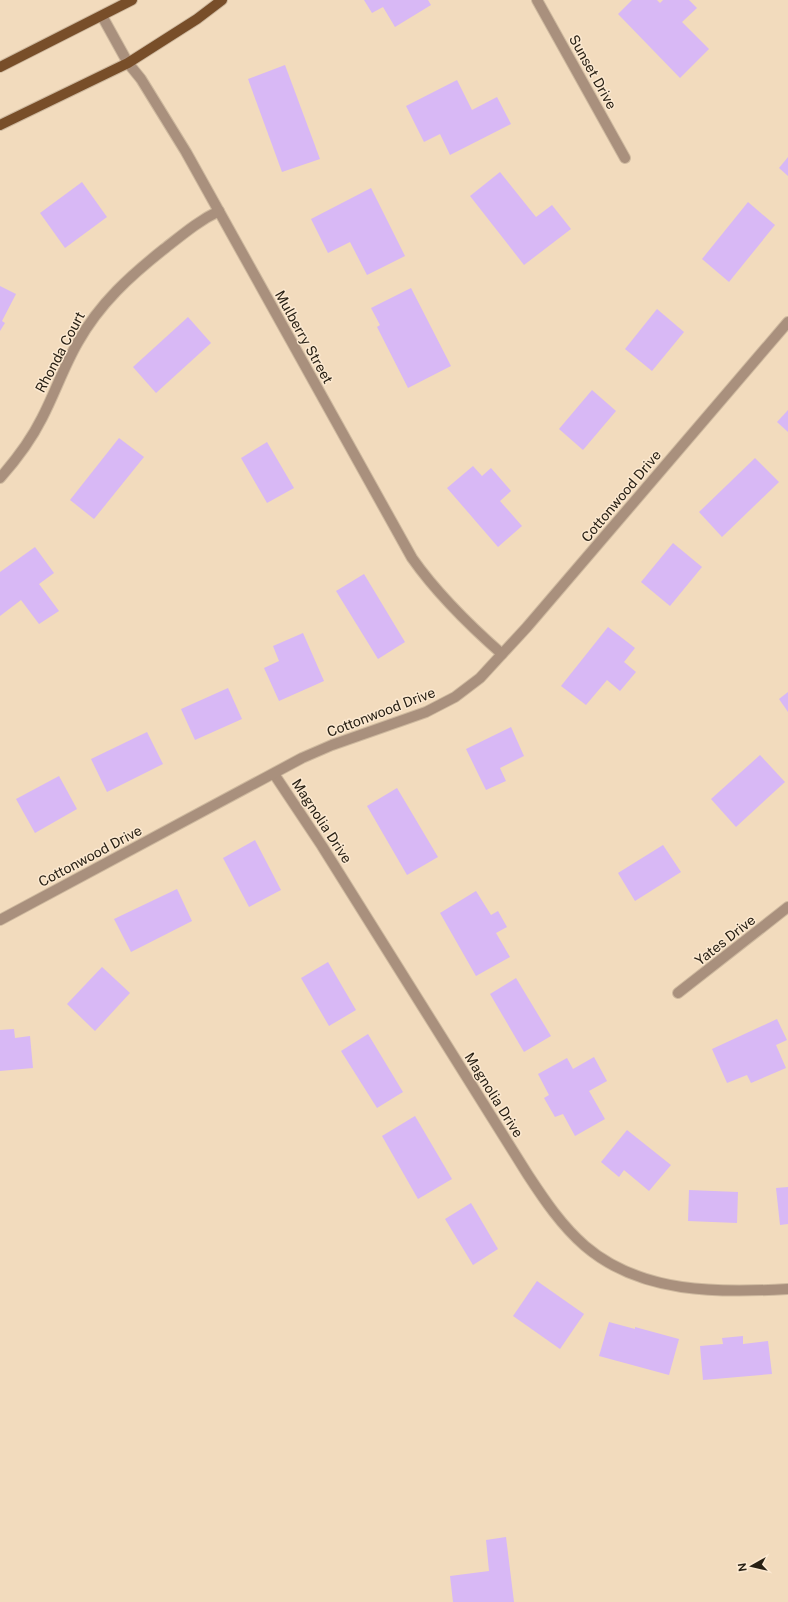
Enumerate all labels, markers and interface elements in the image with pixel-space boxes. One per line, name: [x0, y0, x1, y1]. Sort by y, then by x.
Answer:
street label: Sunset Drive: [566, 32, 620, 112]
street label: Mulberry Street: [272, 288, 336, 386]
street label: Rhonda Court: [32, 309, 88, 395]
street label: Cottonwood Drive: [578, 447, 664, 545]
street label: Cottonwood Drive: [325, 684, 438, 740]
street label: Magnolia Drive: [289, 776, 355, 866]
street label: Cottonwood Drive: [36, 822, 145, 890]
street label: Yates Drive: [692, 911, 758, 969]
street label: Magnolia Drive: [461, 1050, 527, 1140]
north arrow: [732, 1546, 772, 1586]
text: N: [736, 1562, 749, 1572]

